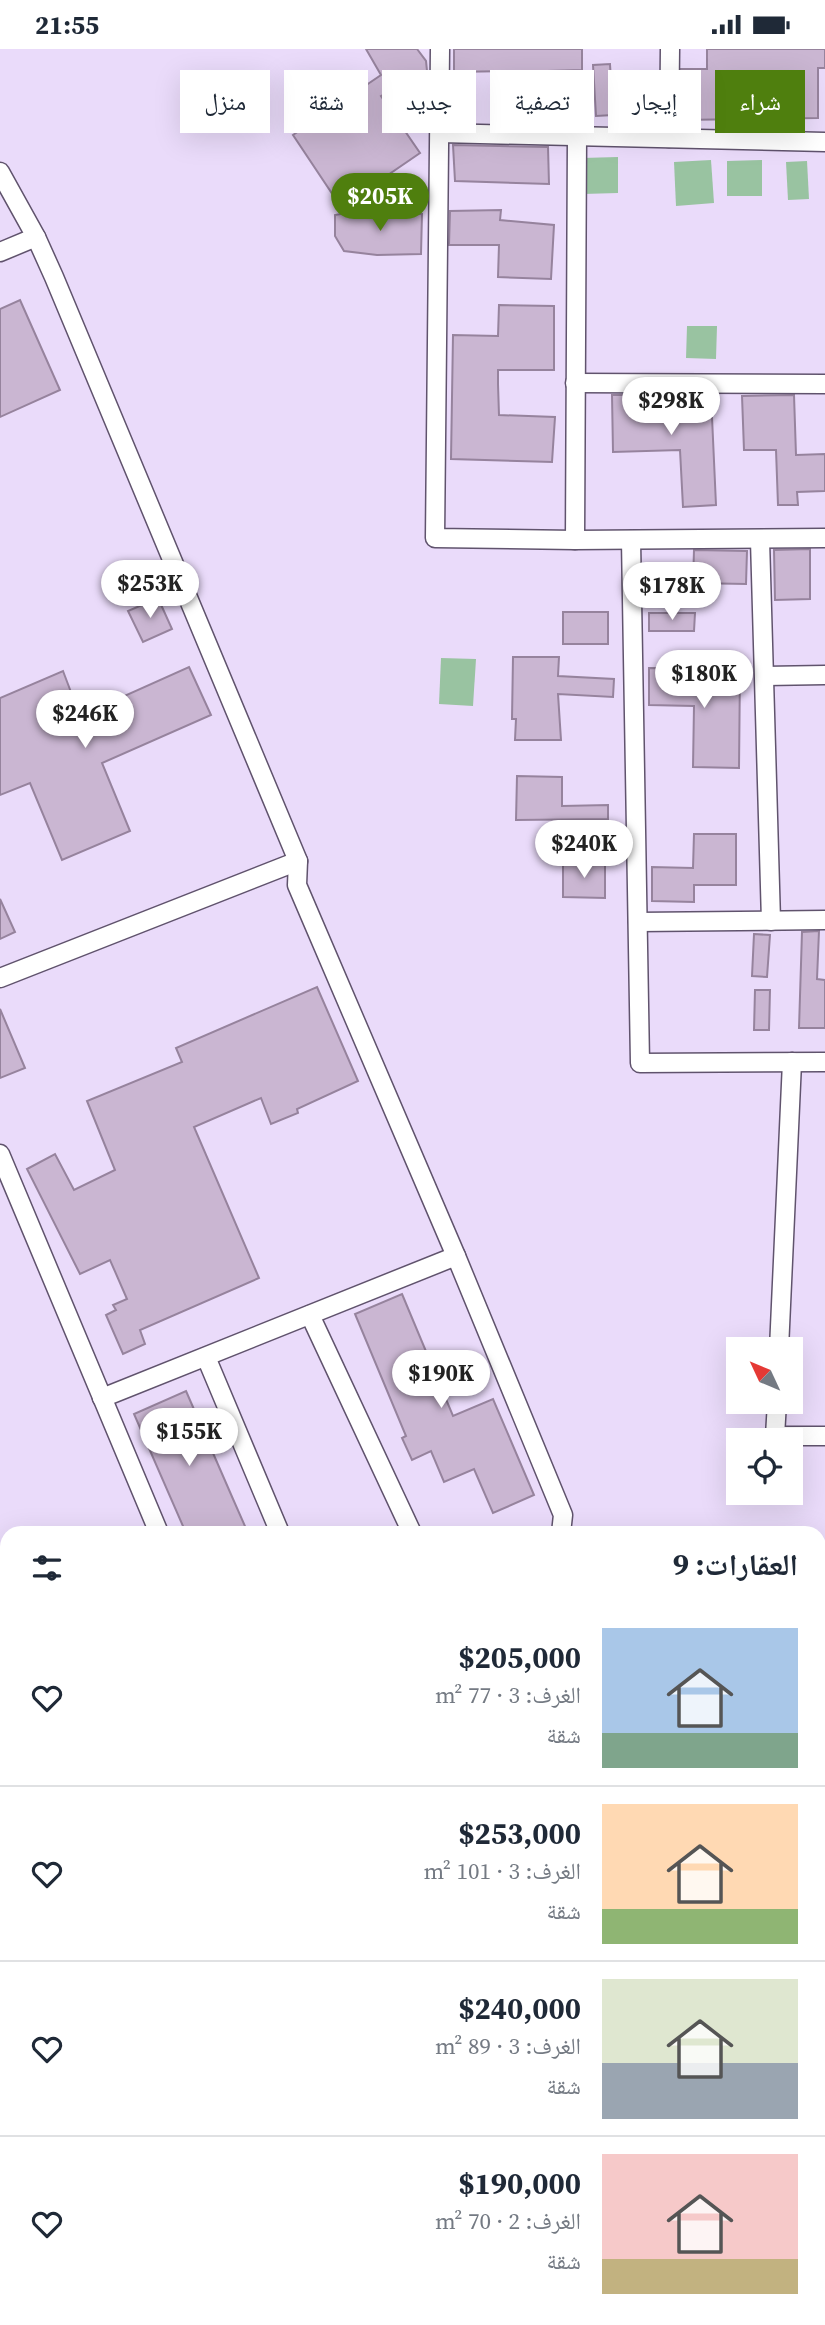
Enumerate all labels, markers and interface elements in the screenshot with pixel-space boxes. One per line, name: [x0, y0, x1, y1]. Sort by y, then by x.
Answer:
text: 21:55: [35, 7, 99, 43]
chip: منزل: [180, 70, 270, 133]
chip: شقة: [284, 70, 368, 133]
chip: جديد: [382, 70, 476, 133]
chip: تصفية: [490, 70, 594, 133]
chip: إيجار: [608, 70, 701, 133]
chip: شراء: [715, 70, 805, 133]
pin: $205K: [331, 173, 429, 233]
text: $205K: [347, 180, 413, 212]
pin: $298K: [622, 377, 720, 437]
text: $298K: [638, 384, 704, 416]
pin: $253K: [101, 561, 199, 620]
pin: $178K: [623, 563, 721, 622]
text: $253K: [117, 567, 183, 599]
text: $178K: [639, 569, 705, 601]
pin: $180K: [655, 651, 753, 710]
text: $180K: [671, 657, 737, 689]
pin: $246K: [36, 691, 134, 750]
text: $246K: [52, 697, 118, 729]
pin: $240K: [535, 821, 633, 880]
text: $240K: [551, 827, 617, 859]
north arrow: [726, 1337, 803, 1414]
map controls: [726, 1337, 803, 1505]
pin: $190K: [392, 1351, 490, 1410]
text: $190K: [408, 1357, 474, 1389]
pin: $155K: [140, 1409, 238, 1468]
text: $155K: [156, 1415, 222, 1447]
button: locate: [726, 1428, 803, 1505]
text: العقارات: 9: [673, 1544, 798, 1585]
icon: filters: [28, 1549, 66, 1587]
text: $205,000: [458, 1637, 581, 1678]
icon: home: [658, 1656, 742, 1740]
icon: heart: [28, 1679, 66, 1717]
text: الغرف: 3 · 77 m²: [435, 1679, 581, 1711]
text: شقة: [547, 1719, 581, 1751]
text: $253,000: [458, 1813, 581, 1854]
icon: home: [658, 1832, 742, 1916]
icon: heart: [28, 1855, 66, 1893]
text: الغرف: 3 · 101 m²: [423, 1855, 581, 1887]
text: شقة: [547, 1895, 581, 1927]
text: $240,000: [458, 1988, 581, 2029]
icon: home: [658, 2007, 742, 2091]
icon: heart: [28, 2030, 66, 2068]
text: الغرف: 3 · 89 m²: [435, 2030, 581, 2062]
text: شقة: [547, 2070, 581, 2102]
text: $190,000: [458, 2163, 581, 2204]
icon: home: [658, 2182, 742, 2266]
icon: heart: [28, 2205, 66, 2243]
text: الغرف: 2 · 70 m²: [435, 2205, 581, 2237]
text: شقة: [547, 2245, 581, 2277]

